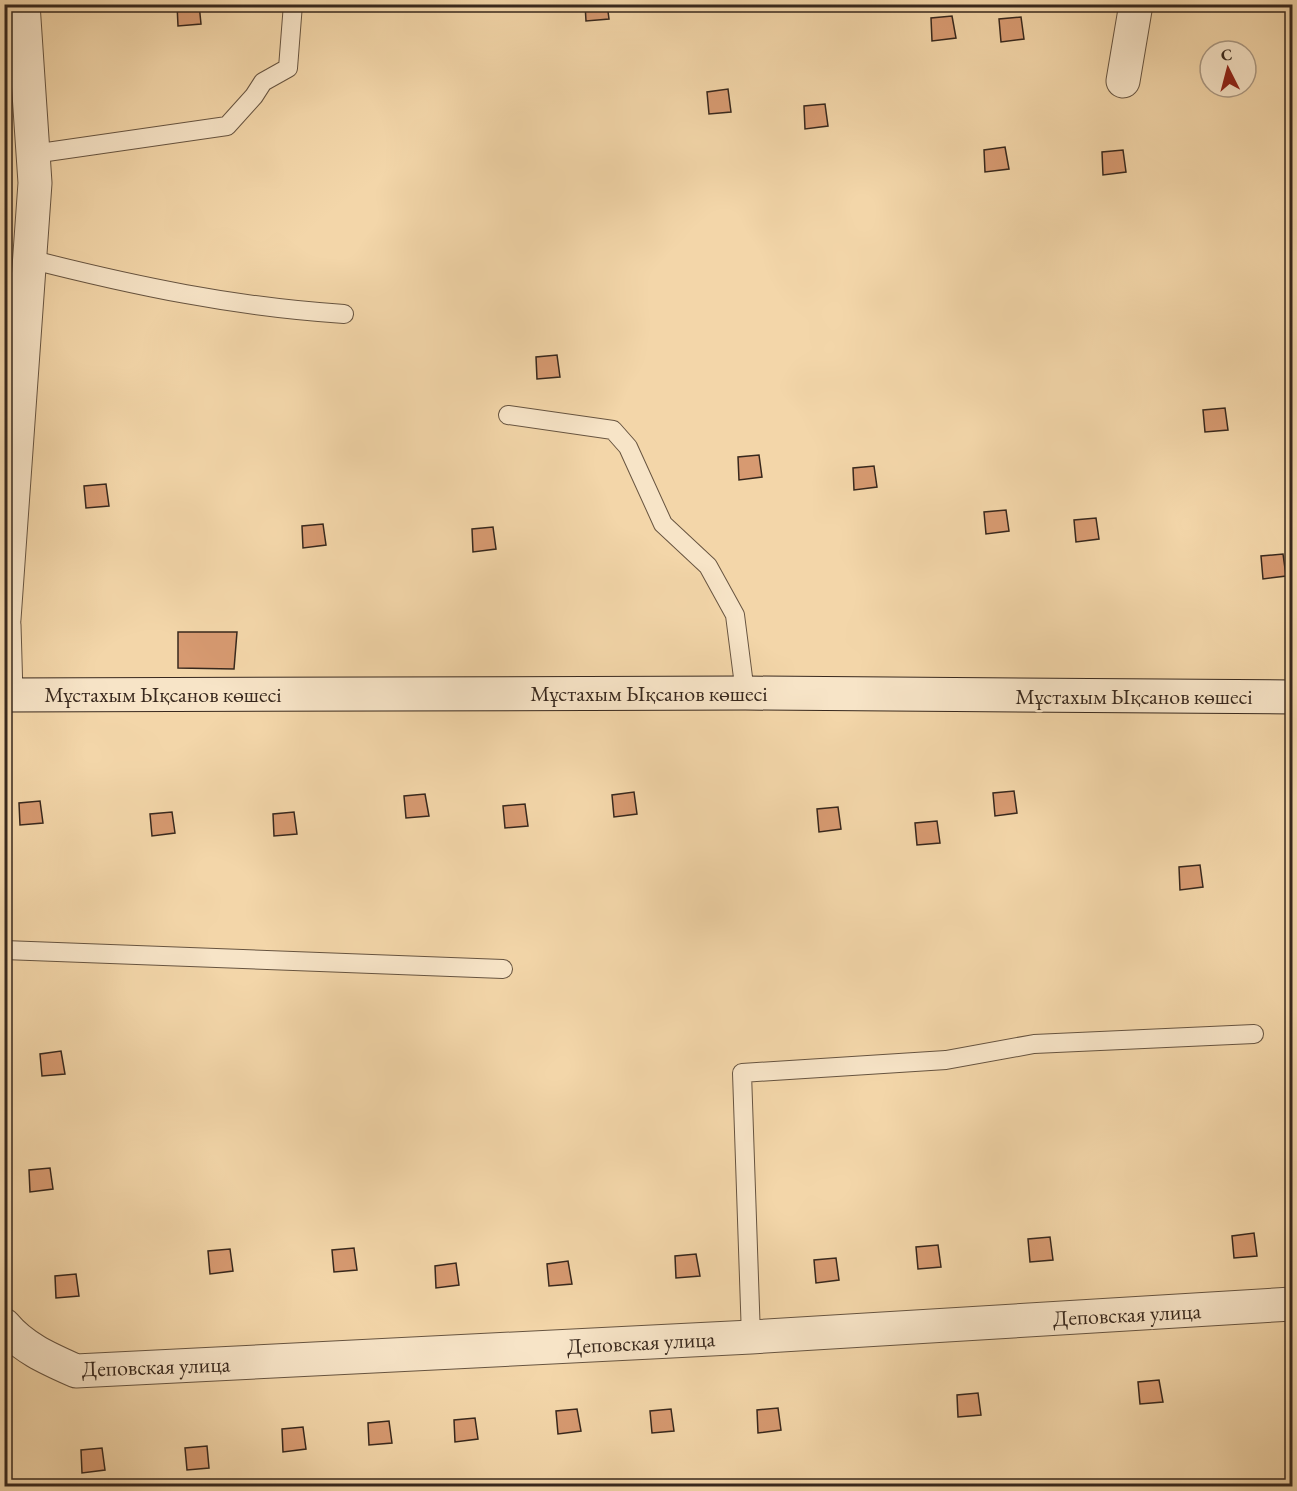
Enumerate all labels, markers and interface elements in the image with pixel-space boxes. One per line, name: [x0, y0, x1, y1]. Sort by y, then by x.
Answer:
north arrow: [1198, 39, 1258, 99]
text: С: [1220, 44, 1233, 66]
street label: Мұстахым Ықсанов көшесі: [530, 679, 768, 708]
street label: Мұстахым Ықсанов көшесі: [44, 680, 282, 709]
street label: Мұстахым Ықсанов көшесі: [1015, 682, 1253, 711]
street label: Деповская улица: [1052, 1296, 1202, 1333]
street label: Деповская улица: [566, 1324, 716, 1361]
street label: Деповская улица: [81, 1349, 231, 1384]

